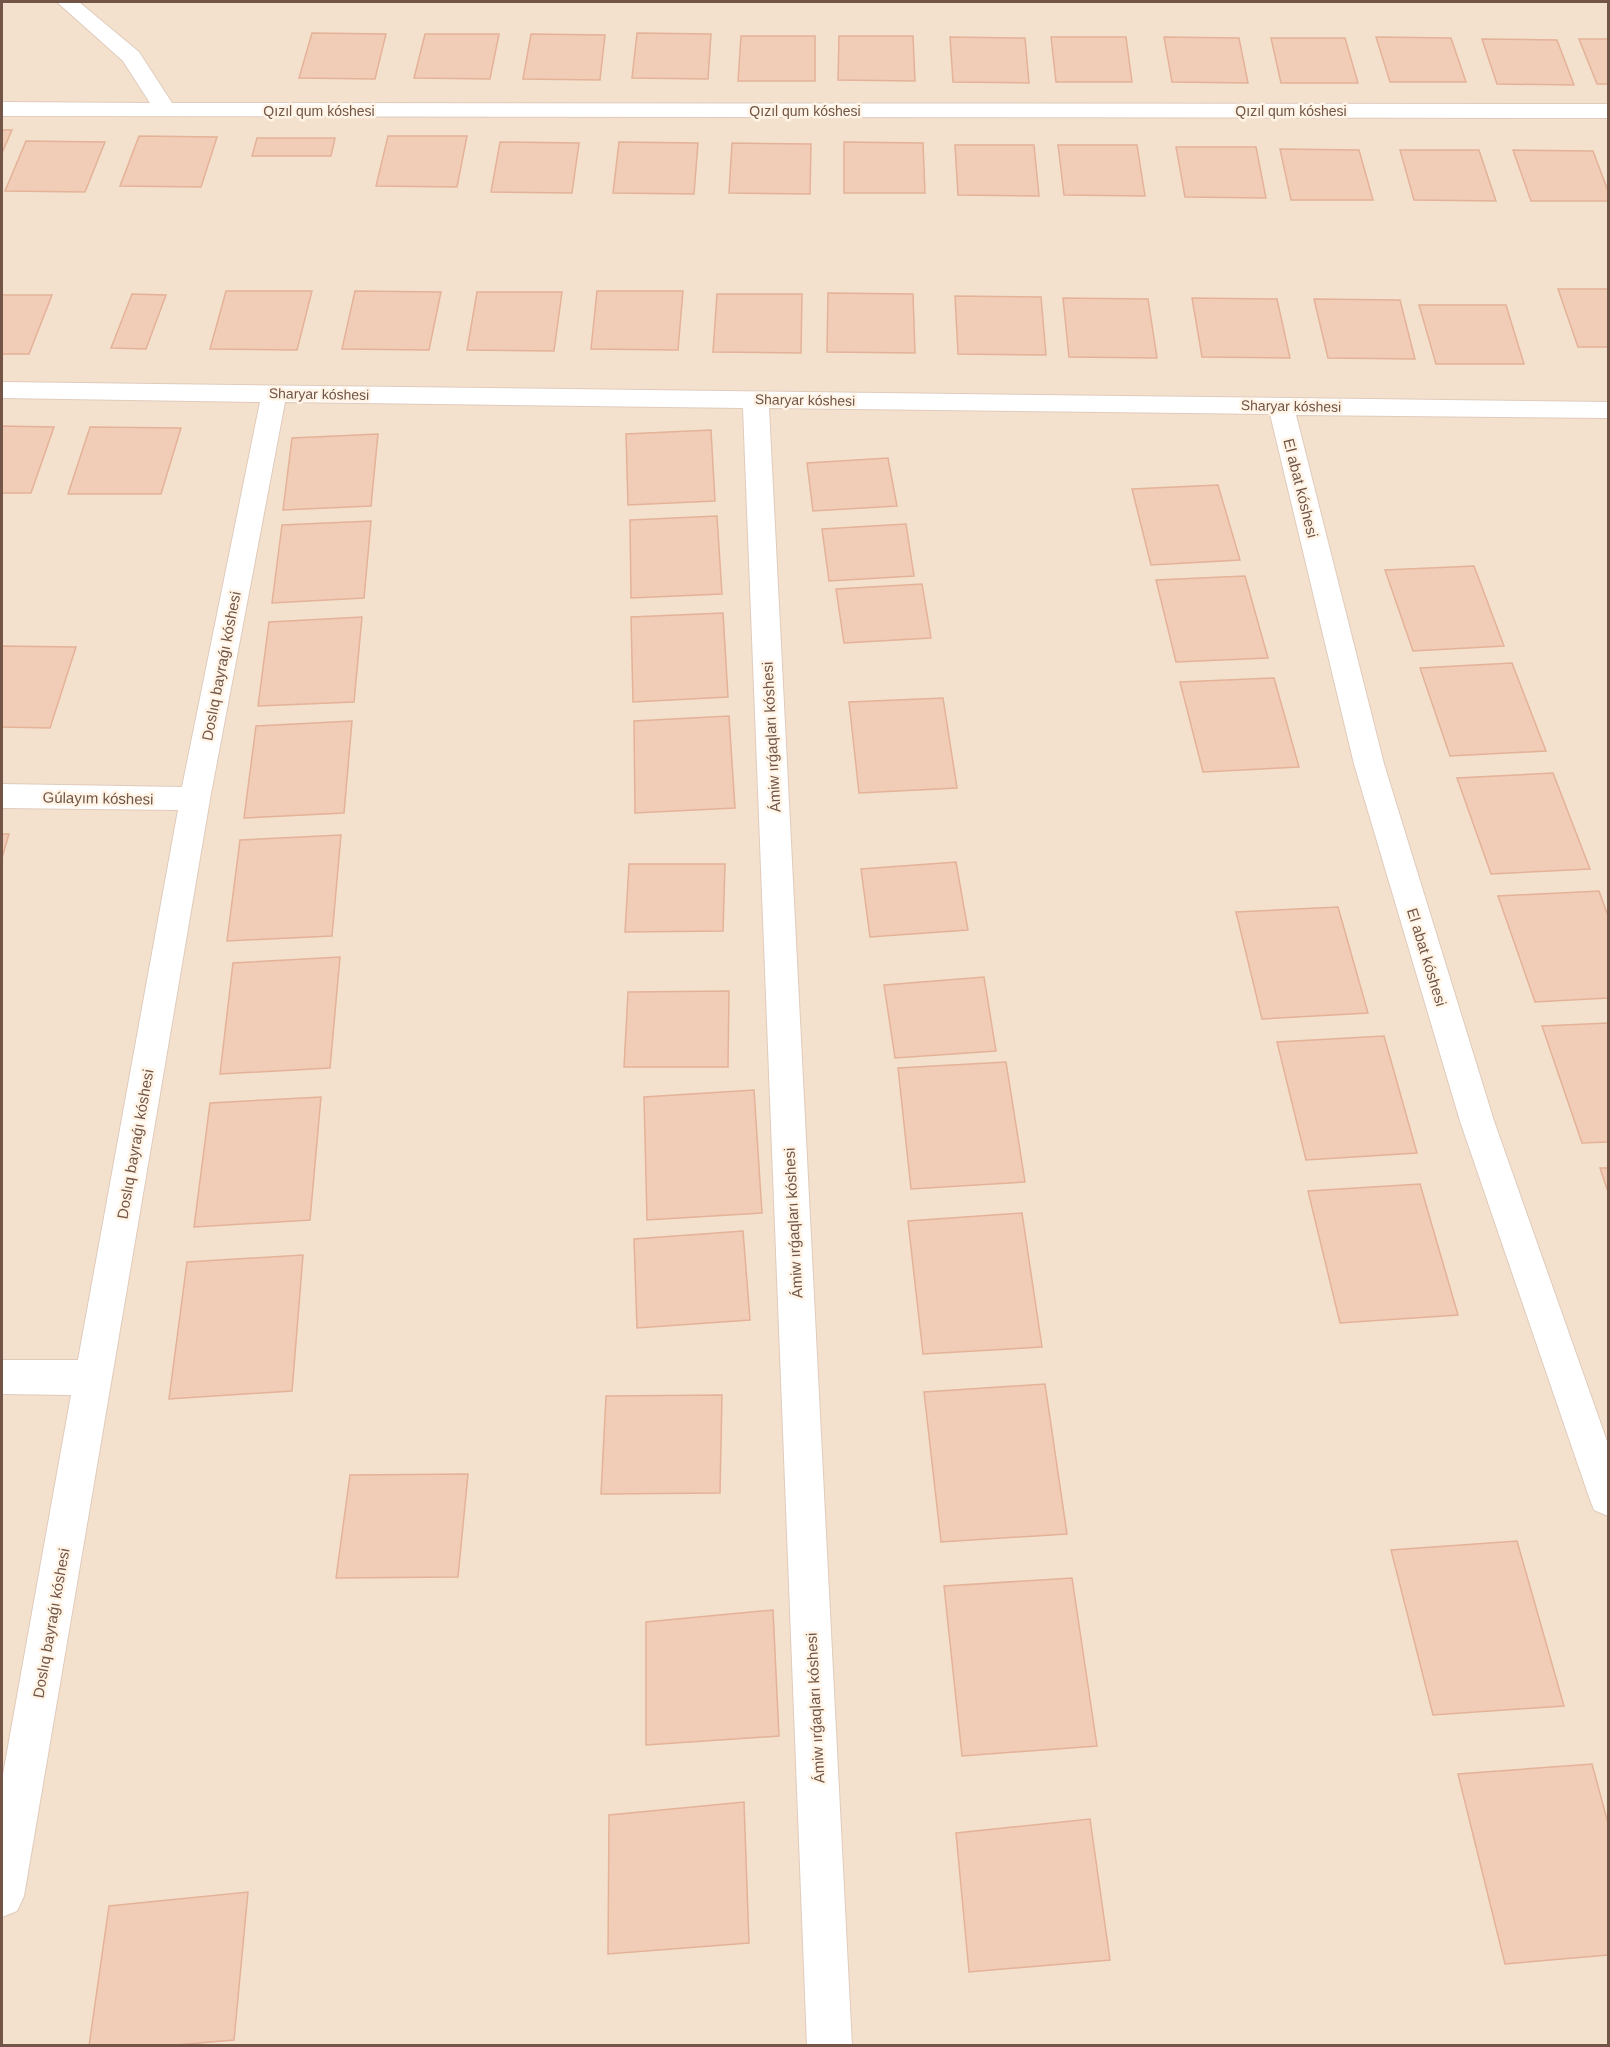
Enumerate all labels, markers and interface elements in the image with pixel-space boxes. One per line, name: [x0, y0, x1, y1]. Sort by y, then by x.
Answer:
street label: Qızıl qum kóshesi: [263, 103, 375, 119]
street label: Qızıl qum kóshesi: [749, 103, 861, 119]
street label: Qızıl qum kóshesi: [1235, 103, 1347, 119]
street label: Sharyar kóshesi: [269, 385, 369, 403]
street label: Sharyar kóshesi: [755, 391, 855, 409]
street label: Sharyar kóshesi: [1241, 397, 1341, 415]
street label: El abat kóshesi: [1280, 437, 1322, 539]
street label: Doslıq bayraǵı kóshesi: [198, 590, 244, 742]
street label: Ámiw ırǵaqları kóshesi: [759, 661, 783, 813]
street label: Gúlayım kóshesi: [42, 789, 154, 807]
street label: El abat kóshesi: [1404, 906, 1450, 1008]
street label: Doslıq bayraǵı kóshesi: [113, 1068, 157, 1220]
street label: Ámiw ırǵaqları kóshesi: [781, 1147, 805, 1299]
street label: Doslıq bayraǵı kóshesi: [29, 1547, 73, 1699]
street label: Ámiw ırǵaqları kóshesi: [803, 1632, 827, 1784]

